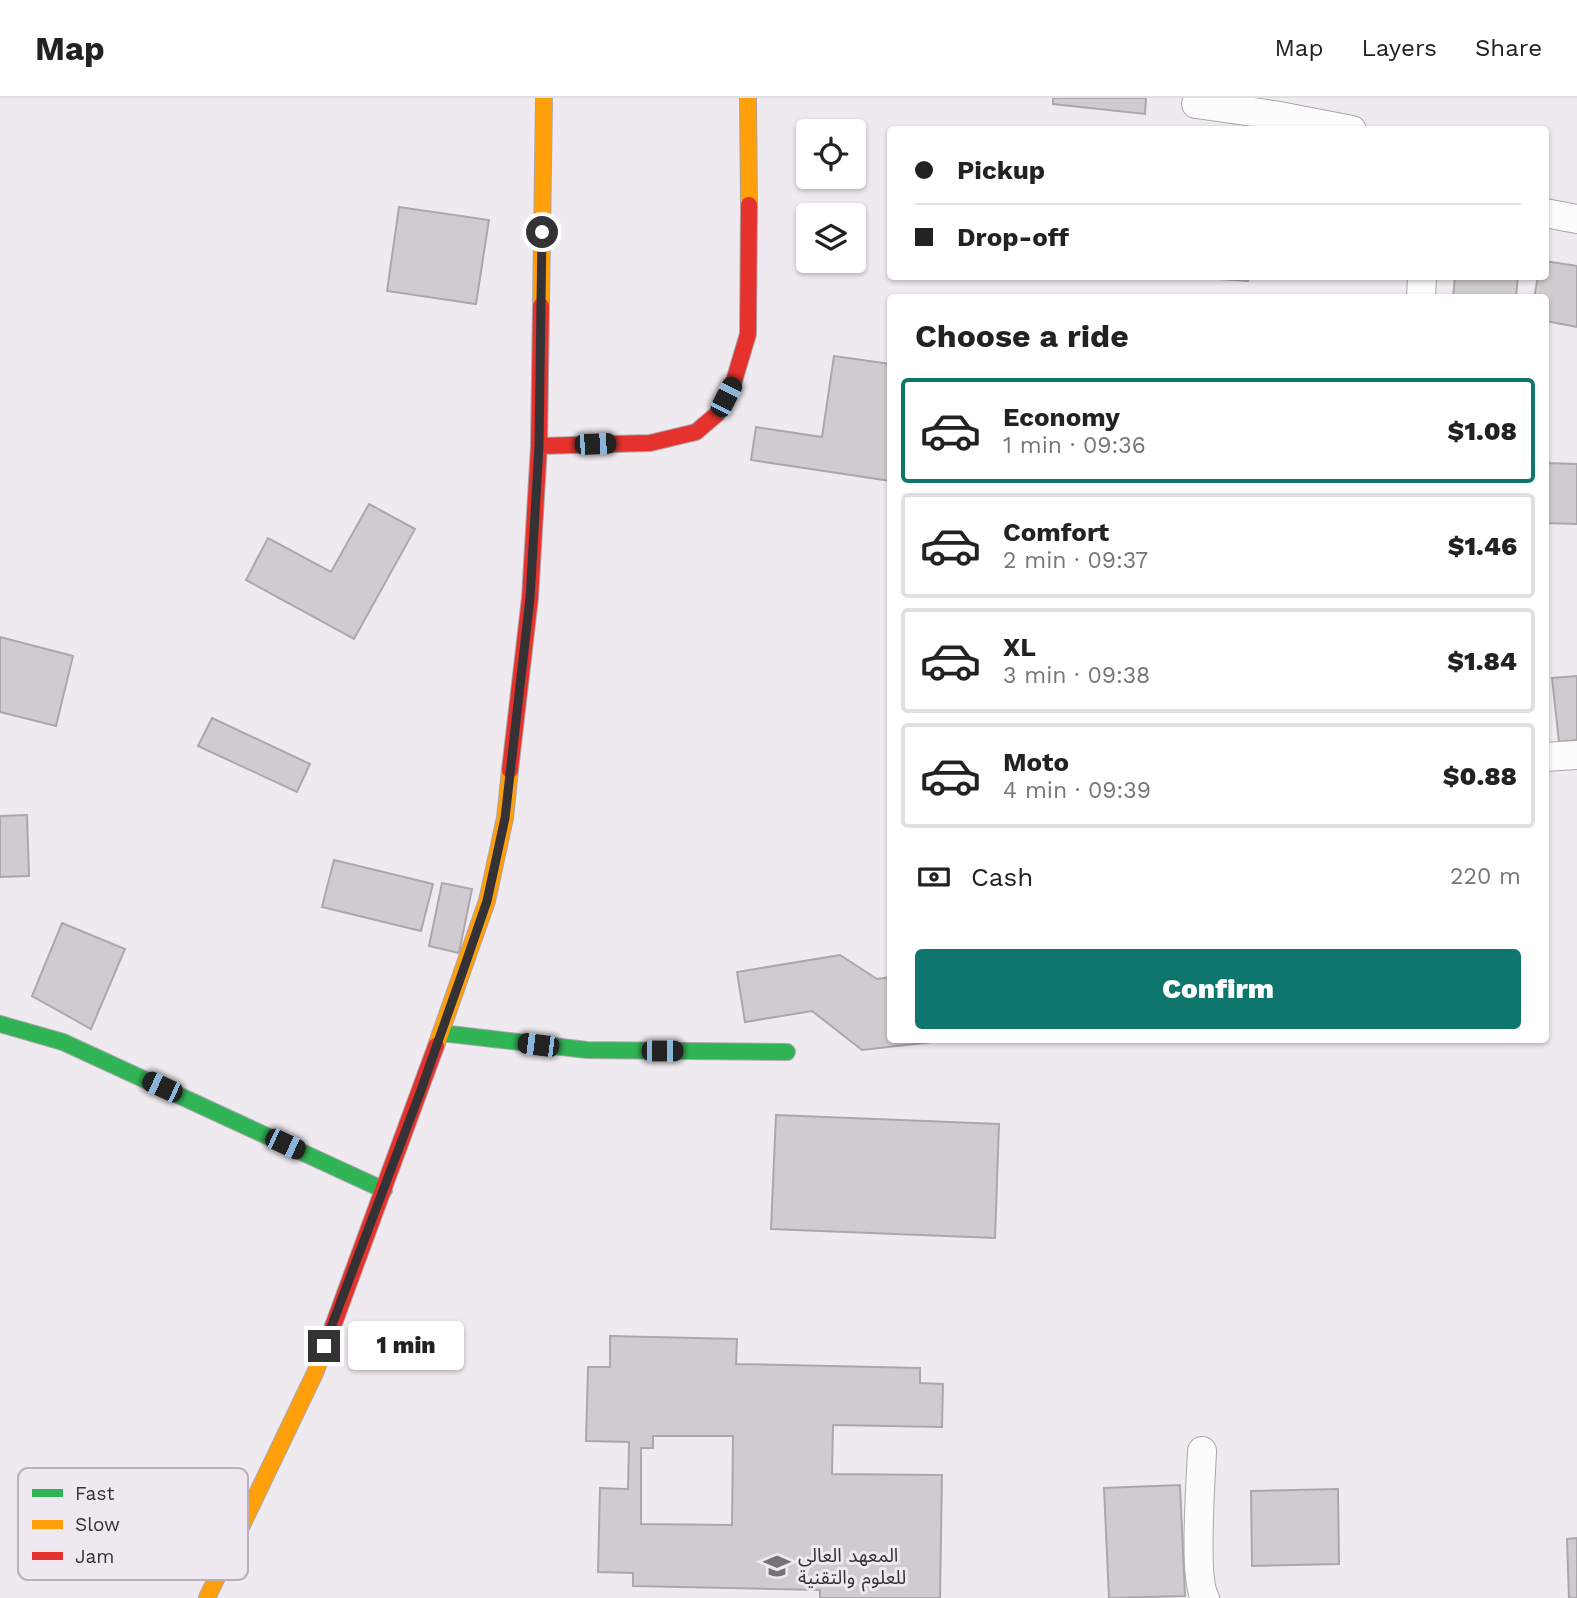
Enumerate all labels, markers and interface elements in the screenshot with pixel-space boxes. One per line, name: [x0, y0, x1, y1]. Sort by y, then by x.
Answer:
text: Map: [35, 29, 105, 68]
text: Map: [1275, 34, 1323, 62]
text: Layers: [1361, 34, 1437, 62]
text: Share: [1475, 34, 1542, 62]
map controls: [796, 119, 866, 273]
button: locate: [796, 119, 866, 189]
text: Pickup: [957, 155, 1045, 185]
button: layers: [796, 203, 866, 273]
route start: [526, 216, 558, 248]
text: Drop-off: [957, 222, 1069, 252]
text: Choose a ride: [915, 317, 1129, 355]
car: [708, 374, 745, 420]
icon: car: [919, 399, 982, 462]
text: Economy: [1003, 402, 1120, 432]
text: $1.08: [1448, 416, 1517, 446]
text: 1 min · 09:36: [1003, 432, 1146, 459]
car: [574, 433, 617, 455]
icon: car: [919, 514, 982, 577]
text: Comfort: [1003, 517, 1109, 547]
text: $1.46: [1448, 531, 1517, 561]
text: 2 min · 09:37: [1003, 547, 1148, 574]
icon: car: [919, 629, 982, 692]
text: XL: [1003, 632, 1036, 662]
text: $1.84: [1447, 646, 1517, 676]
text: 3 min · 09:38: [1003, 662, 1150, 689]
icon: car: [919, 744, 982, 807]
text: Moto: [1003, 747, 1069, 777]
text: $0.88: [1443, 761, 1517, 791]
text: 4 min · 09:39: [1003, 777, 1151, 804]
icon: cash: [915, 858, 953, 896]
text: Cash: [971, 862, 1033, 892]
text: 220 m: [1450, 863, 1521, 890]
button: Confirm: [915, 949, 1521, 1029]
car: [516, 1032, 561, 1058]
car: [642, 1041, 684, 1062]
car: [139, 1069, 186, 1105]
car: [262, 1126, 309, 1162]
callout: 1 min: [348, 1322, 464, 1370]
route end: [308, 1330, 340, 1362]
text: 1 min: [376, 1332, 436, 1359]
legend: [18, 1468, 248, 1580]
text: Fast: [75, 1482, 114, 1505]
text: Slow: [75, 1513, 120, 1536]
place label: المعهد العالي للعلوم والتقنية: [798, 1544, 906, 1592]
text: Jam: [75, 1545, 114, 1568]
school or university icon: المعهد العالي للعلوم والتقنية: [762, 1551, 792, 1581]

